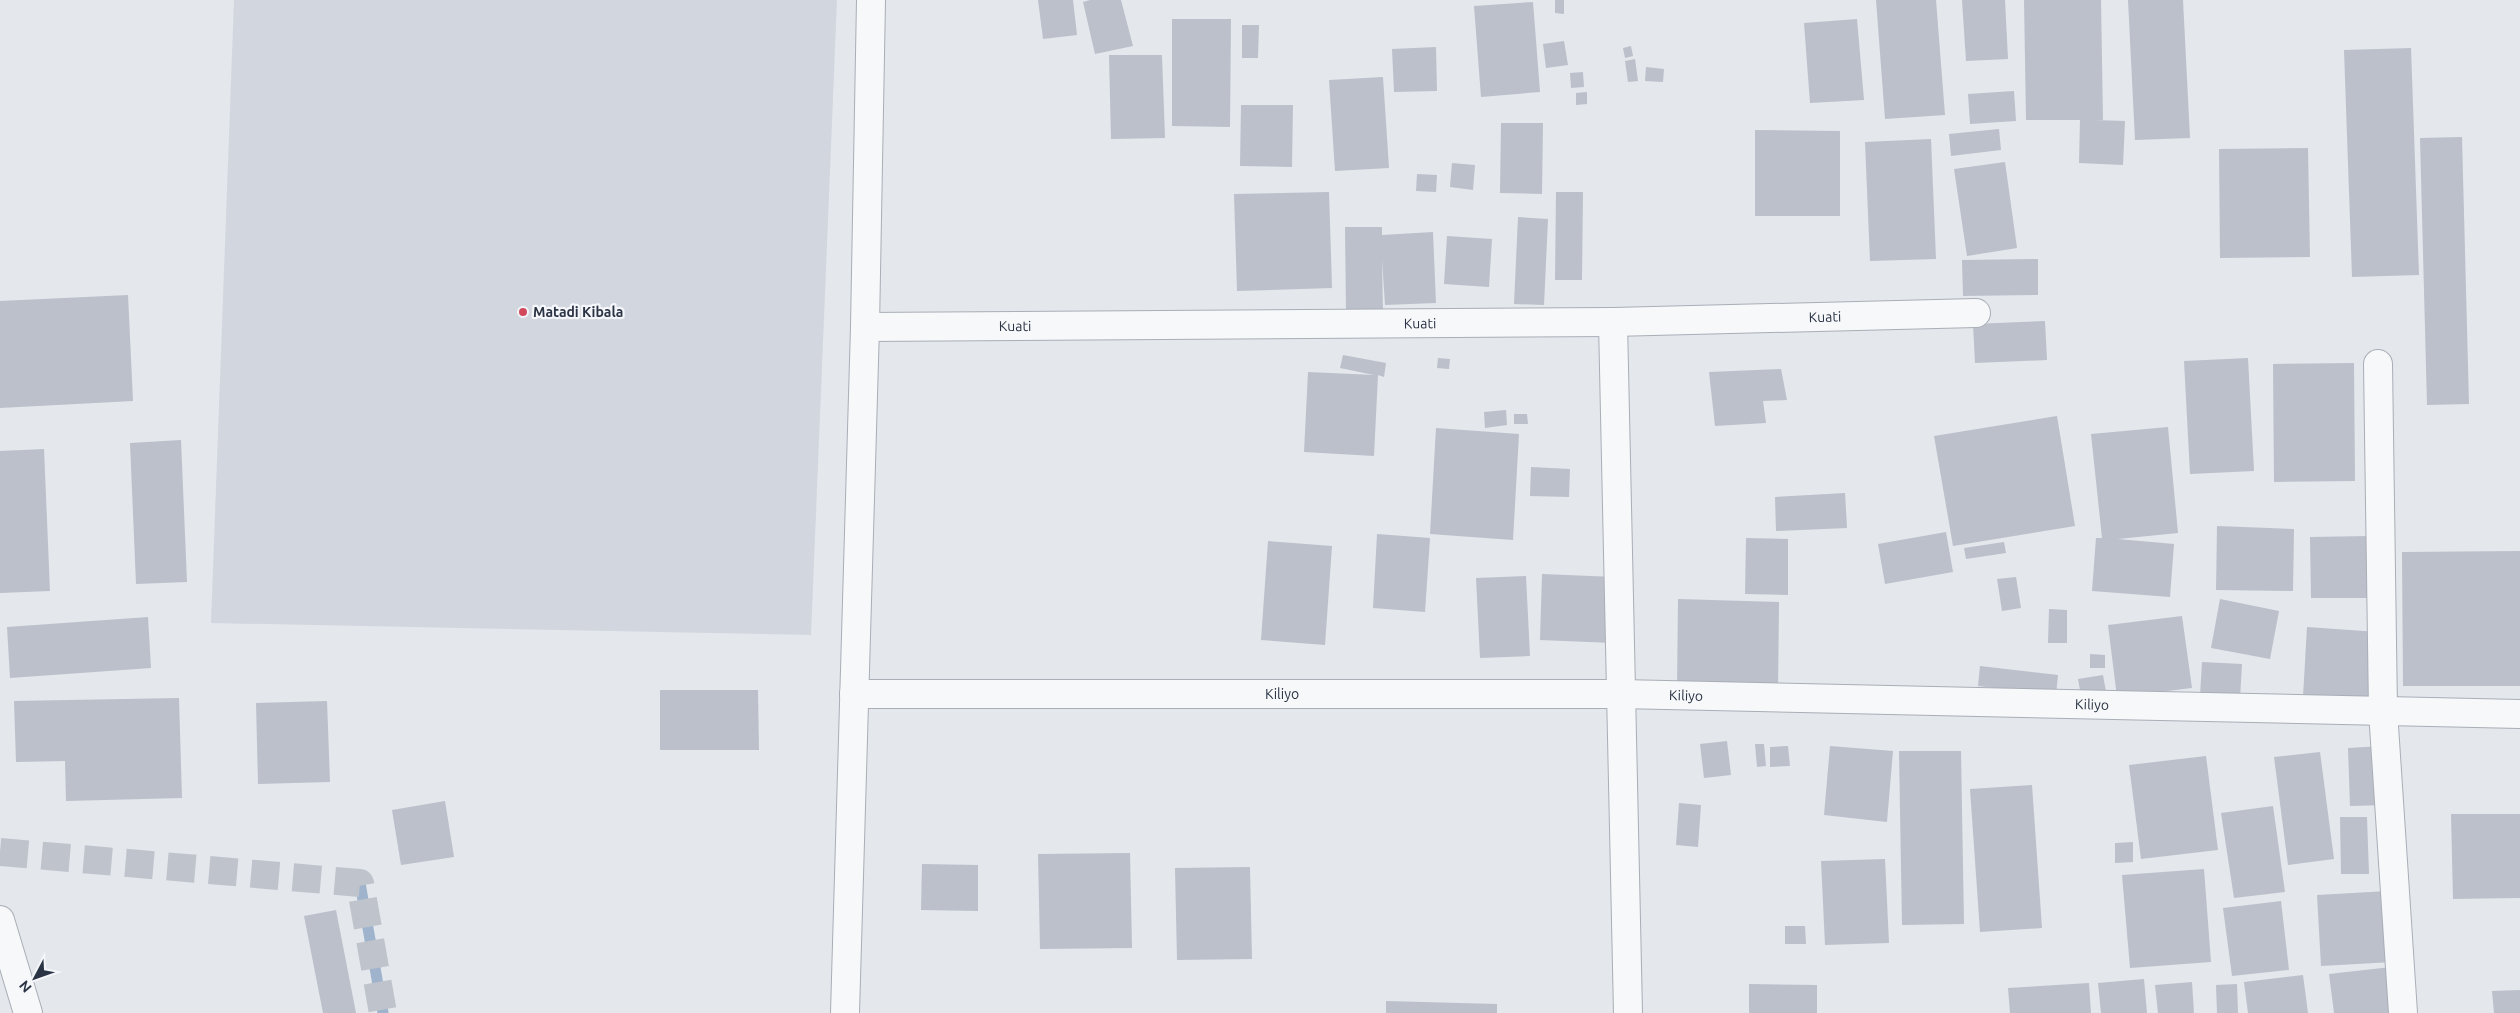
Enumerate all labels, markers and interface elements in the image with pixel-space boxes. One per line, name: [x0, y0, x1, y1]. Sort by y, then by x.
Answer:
place label: Matadi Kibala: [533, 304, 623, 320]
marker: Matadi Kibala: [517, 306, 529, 318]
street label: Kuati: [1808, 308, 1841, 325]
street label: Kuati: [1404, 315, 1436, 331]
street label: Kuati: [999, 318, 1031, 334]
street label: Kiliyo: [1265, 686, 1299, 702]
street label: Kiliyo: [1669, 687, 1703, 704]
street label: Kiliyo: [2075, 696, 2109, 713]
north arrow: [10, 953, 60, 1003]
text: N: [16, 977, 35, 996]

